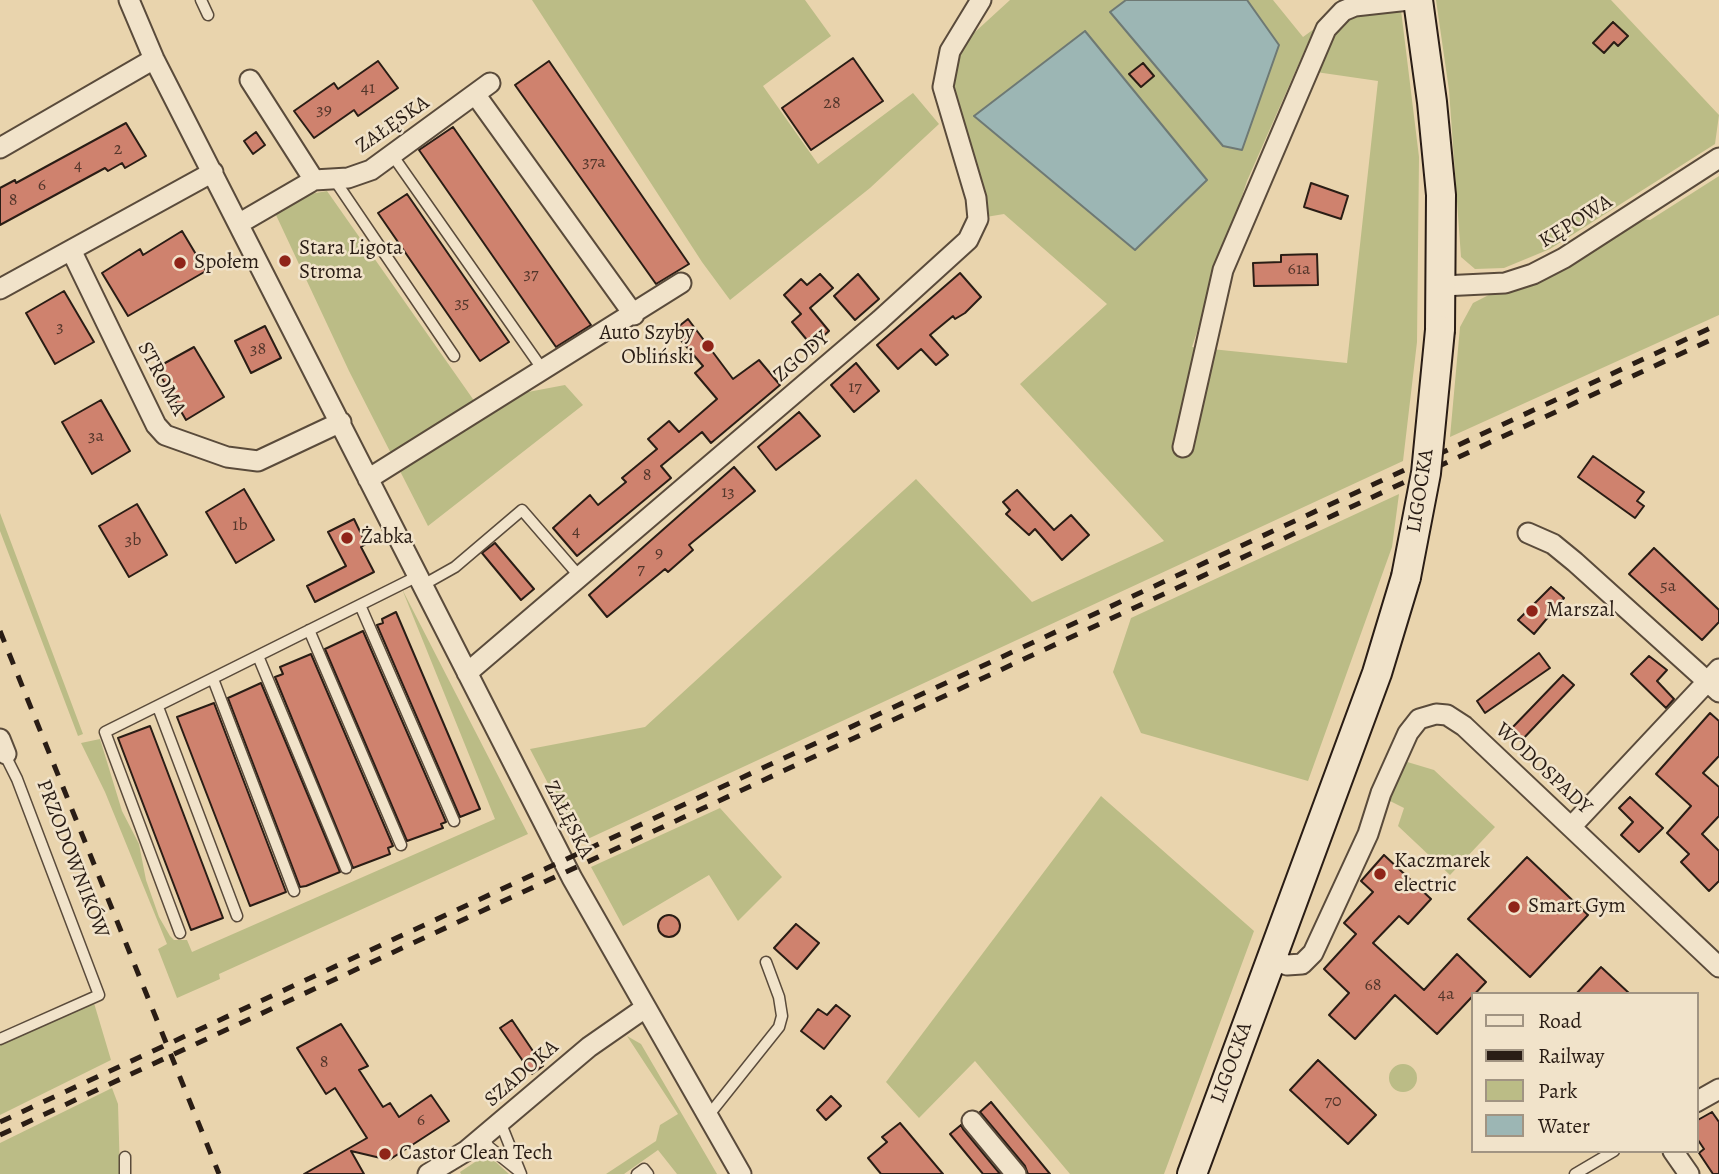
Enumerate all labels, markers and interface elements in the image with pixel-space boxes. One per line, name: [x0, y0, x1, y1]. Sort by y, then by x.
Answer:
house number: 41: [361, 78, 375, 100]
street label: ZAŁĘSKA: [351, 91, 435, 159]
house number: 28: [823, 93, 841, 115]
house number: 39: [316, 100, 332, 122]
house number: 2: [114, 139, 122, 161]
house number: 37a: [582, 152, 606, 174]
house number: 4: [74, 155, 82, 177]
house number: 6: [38, 175, 46, 197]
house number: 8: [9, 190, 17, 212]
street label: KĘPOWA: [1535, 190, 1617, 254]
place label: Stara Ligota Stroma: [299, 236, 403, 286]
place label: Społem: [194, 250, 259, 276]
marker: Stara Ligota Stroma: [277, 253, 293, 269]
marker: Społem: [172, 255, 188, 271]
house number: 61a: [1288, 259, 1310, 281]
house number: 37: [523, 264, 539, 286]
house number: 35: [454, 293, 470, 315]
house number: 3: [56, 317, 64, 339]
place label: Auto Szyby Obliński: [599, 321, 694, 371]
street label: ZGODY: [769, 326, 835, 388]
street label: STROMA: [131, 338, 191, 420]
marker: Auto Szyby Obliński: [700, 338, 716, 354]
house number: 38: [250, 339, 266, 361]
house number: 17: [848, 377, 862, 399]
house number: 3a: [88, 426, 104, 448]
street label: LIGOCKA: [1402, 447, 1440, 535]
house number: 8: [643, 465, 651, 487]
house number: 13: [721, 482, 735, 504]
house number: 1b: [232, 515, 248, 537]
house number: 4: [572, 521, 580, 543]
place label: Żabka: [361, 525, 413, 551]
house number: 3b: [125, 530, 141, 552]
marker: Żabka: [339, 530, 355, 546]
house number: 9: [655, 543, 663, 565]
house number: 7: [637, 559, 645, 581]
house number: 5a: [1660, 576, 1676, 598]
place label: Marszal: [1546, 598, 1614, 624]
marker: Marszal: [1524, 603, 1540, 619]
street label: WODOSPADY: [1489, 718, 1597, 820]
street label: PRZODOWNIKÓW: [30, 776, 114, 942]
street label: ZAŁĘSKA: [538, 777, 598, 863]
place label: Kaczmarek electric: [1394, 849, 1490, 899]
marker: Kaczmarek electric: [1372, 866, 1388, 882]
place label: Smart Gym: [1528, 894, 1626, 920]
marker: Smart Gym: [1506, 899, 1522, 915]
house number: 68: [1364, 975, 1382, 997]
house number: 4a: [1438, 984, 1454, 1006]
legend: [1470, 992, 1698, 1153]
text: Road: [1538, 1007, 1582, 1035]
street label: LIGOCKA: [1206, 1019, 1258, 1107]
street label: SZADOKA: [480, 1035, 564, 1113]
text: Railway: [1538, 1042, 1604, 1070]
house number: 8: [320, 1052, 328, 1074]
text: Park: [1538, 1077, 1577, 1105]
house number: 70: [1324, 1091, 1342, 1113]
house number: 6: [417, 1110, 425, 1132]
text: Water: [1538, 1112, 1590, 1140]
place label: Castor Clean Tech: [399, 1141, 553, 1167]
marker: Castor Clean Tech: [377, 1146, 393, 1162]

